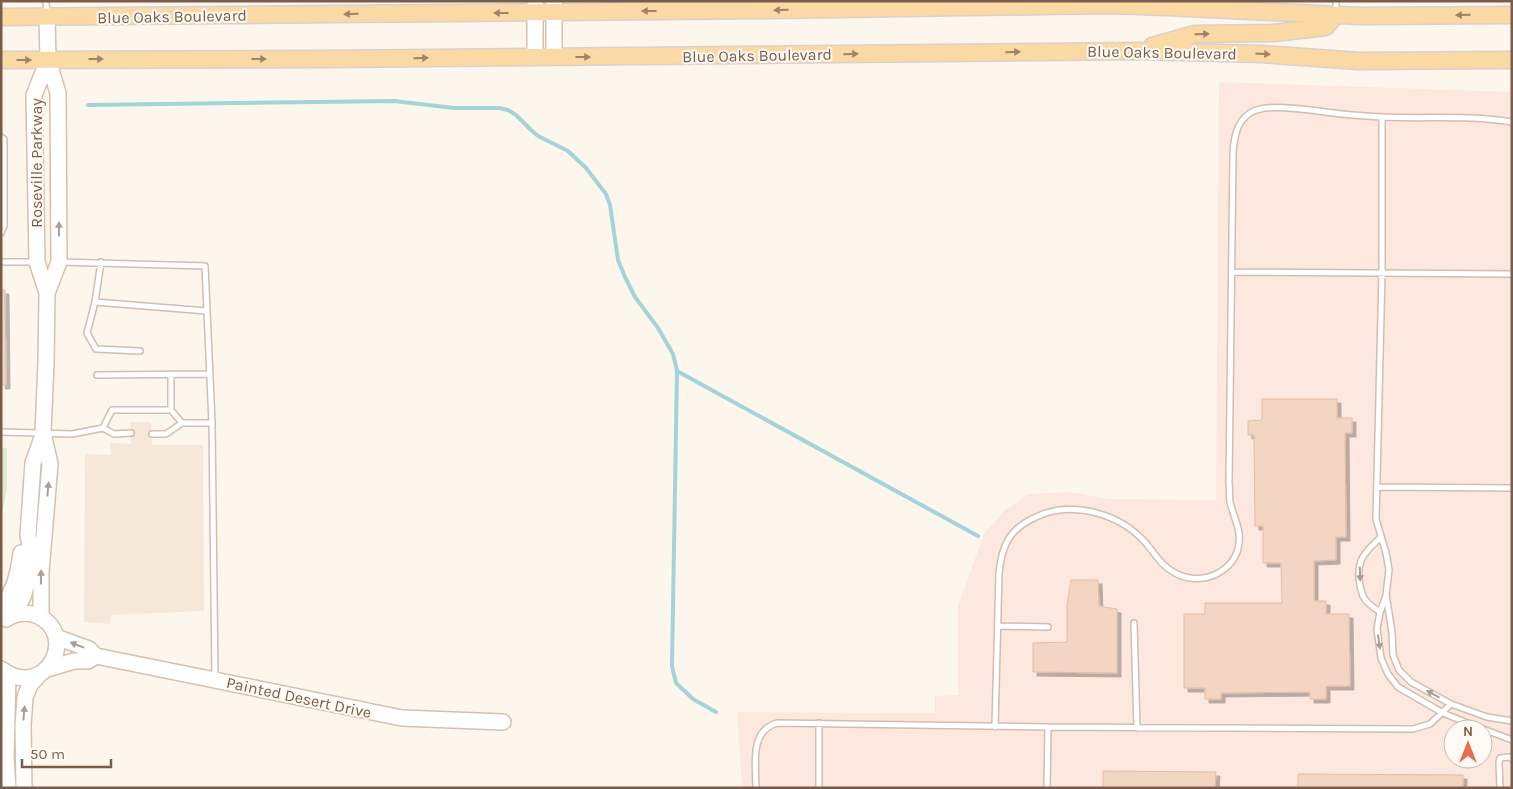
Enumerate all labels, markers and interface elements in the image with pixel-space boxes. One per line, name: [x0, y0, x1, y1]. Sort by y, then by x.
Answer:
street label: Blue Oaks Boulevard: [97, 6, 247, 27]
one-way arrow: [773, 6, 789, 14]
one-way arrow: [641, 7, 657, 15]
one-way arrow: [493, 9, 509, 17]
one-way arrow: [343, 10, 359, 18]
one-way arrow: [1455, 11, 1471, 19]
one-way arrow: [1194, 29, 1210, 37]
street label: Blue Oaks Boulevard: [1087, 42, 1237, 63]
street label: Blue Oaks Boulevard: [682, 45, 832, 66]
one-way arrow: [1006, 48, 1022, 56]
one-way arrow: [843, 50, 859, 58]
one-way arrow: [1256, 50, 1272, 58]
one-way arrow: [576, 53, 592, 61]
one-way arrow: [414, 54, 430, 62]
one-way arrow: [89, 55, 105, 63]
one-way arrow: [251, 55, 267, 63]
one-way arrow: [17, 56, 33, 64]
street label: Roseville Parkway: [27, 98, 46, 228]
one-way arrow: [55, 221, 63, 237]
one-way arrow: [44, 480, 52, 496]
one-way arrow: [1356, 567, 1364, 583]
one-way arrow: [37, 569, 45, 585]
one-way arrow: [1375, 635, 1383, 651]
one-way arrow: [69, 641, 84, 649]
street label: Painted Desert Drive: [225, 673, 373, 722]
one-way arrow: [1426, 690, 1440, 699]
one-way arrow: [20, 705, 28, 721]
north arrow: [1443, 719, 1493, 769]
text: N: [1463, 723, 1473, 740]
scale bar: [22, 736, 111, 768]
text: 50 m: [30, 745, 65, 763]

